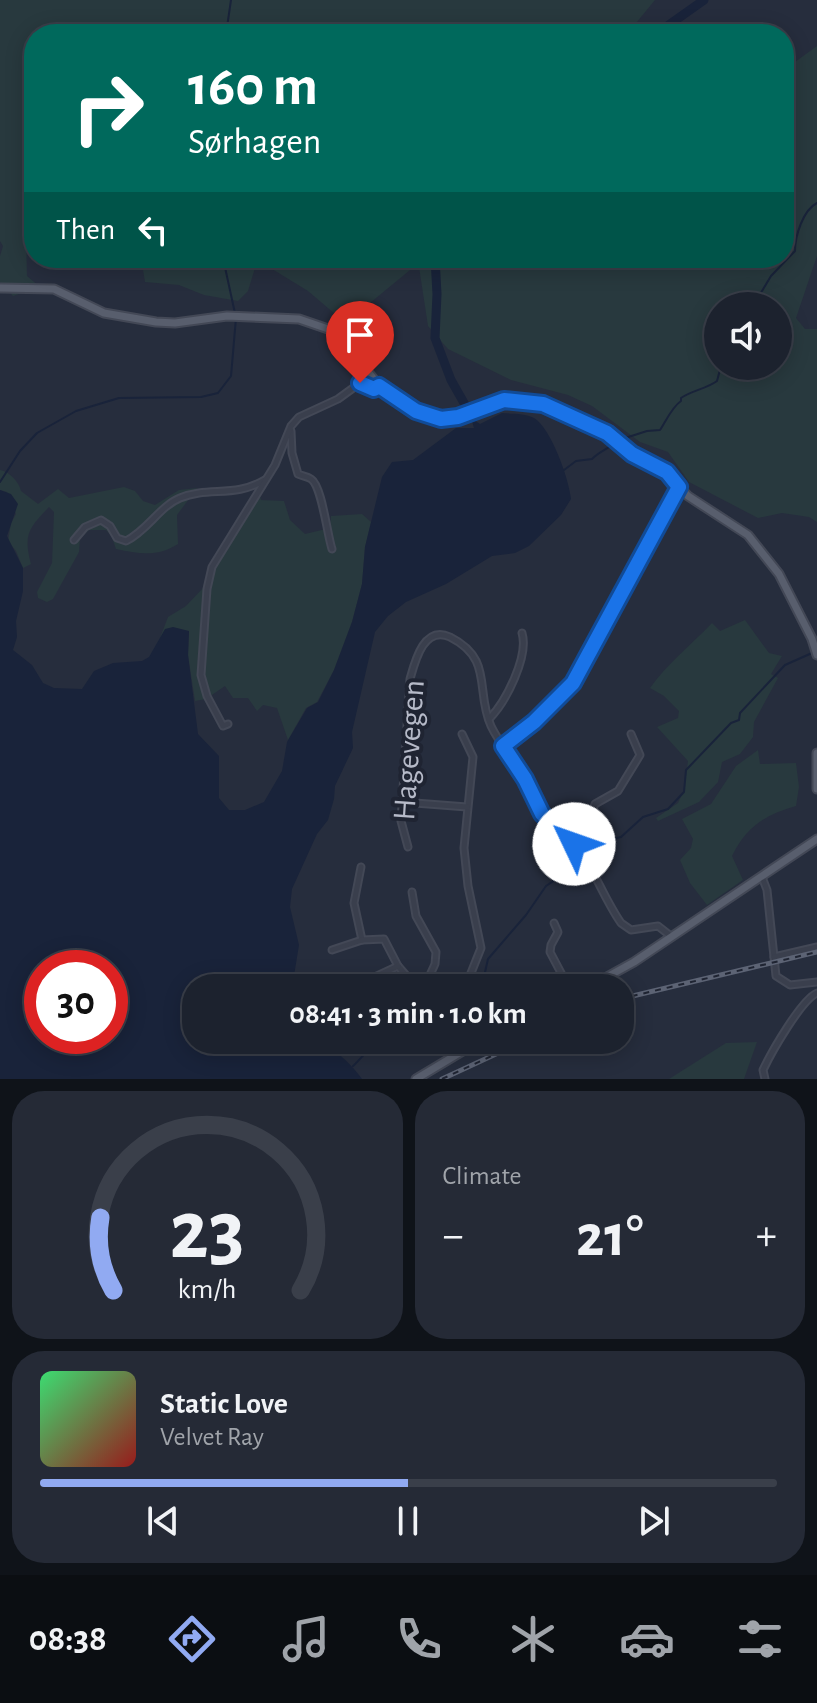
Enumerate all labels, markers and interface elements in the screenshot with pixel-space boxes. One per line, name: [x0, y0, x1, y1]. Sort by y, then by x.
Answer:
icon: right: [56, 56, 160, 160]
text: 160 m: [188, 59, 318, 115]
text: Sørhagen: [188, 124, 321, 160]
icon: left: [131, 208, 175, 252]
text: Then: [56, 215, 115, 245]
map controls: [704, 292, 792, 380]
button: sound: [704, 292, 792, 380]
pin: [326, 301, 394, 383]
icon: arrive: [338, 313, 382, 357]
street label: Hagevegen: [388, 679, 430, 821]
position arrow: [532, 802, 616, 886]
speed limit sign: 30: [24, 950, 128, 1054]
text: 08:41 · 3 min · 1.0 km: [289, 999, 527, 1029]
text: Climate: [443, 1163, 521, 1189]
text: 23: [170, 1190, 245, 1274]
text: 21°: [576, 1207, 643, 1267]
text: −: [443, 1214, 464, 1258]
text: +: [756, 1214, 777, 1258]
text: km/h: [178, 1275, 237, 1304]
text: Static Love: [160, 1389, 288, 1419]
text: Velvet Ray: [160, 1424, 264, 1450]
icon: previous: [141, 1499, 185, 1543]
icon: pause: [386, 1499, 430, 1543]
icon: next: [632, 1499, 676, 1543]
icon: directions: [164, 1611, 220, 1667]
icon: music: [278, 1611, 334, 1667]
icon: phone: [391, 1611, 447, 1667]
icon: climate: [505, 1611, 561, 1667]
icon: car: [619, 1611, 675, 1667]
icon: filters: [732, 1611, 788, 1667]
text: 08:38: [29, 1621, 107, 1657]

